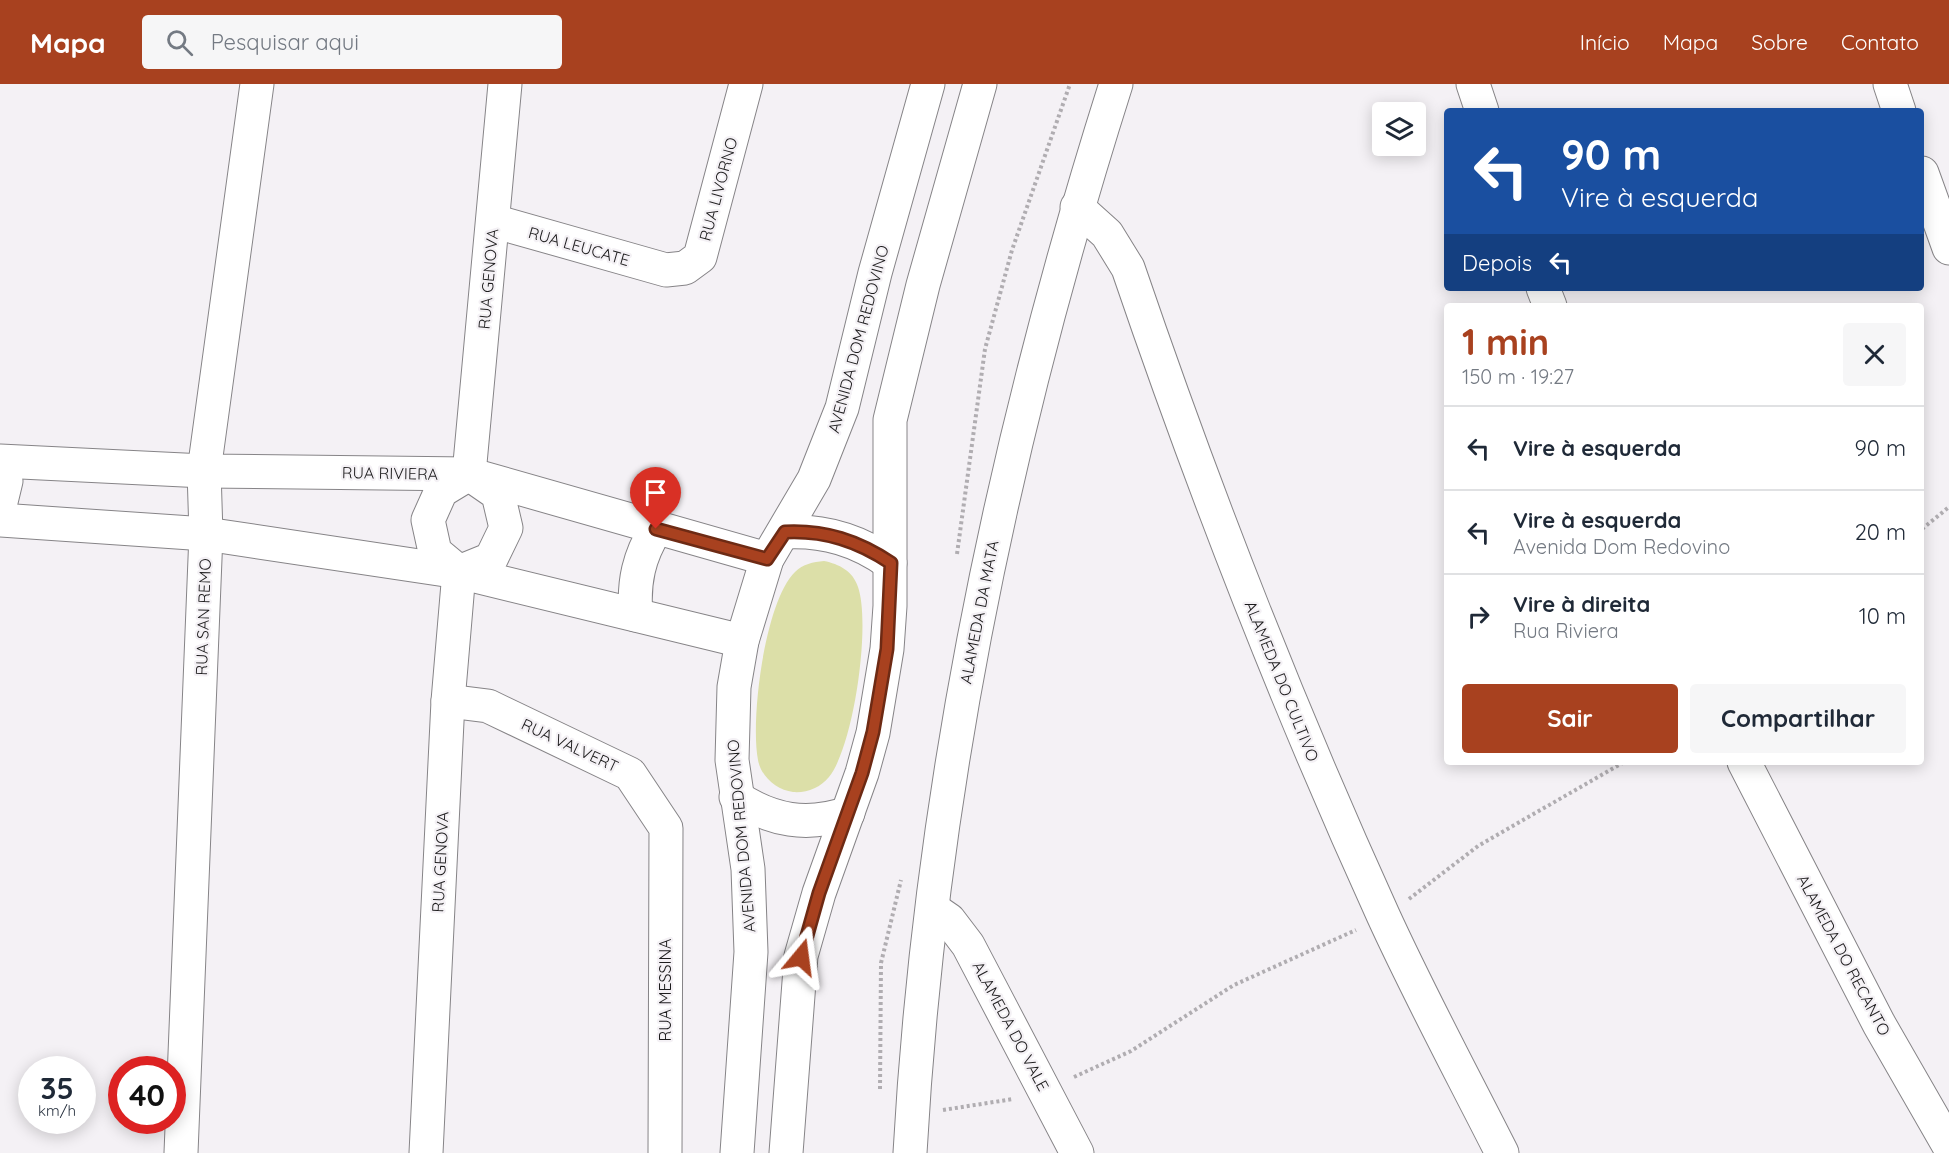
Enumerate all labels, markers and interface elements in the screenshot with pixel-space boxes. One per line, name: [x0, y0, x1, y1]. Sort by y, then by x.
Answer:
search box: [142, 15, 562, 69]
text: Mapa: [30, 25, 106, 60]
icon: search: [163, 26, 196, 59]
text: Pesquisar aqui: [211, 28, 359, 56]
text: Início: [1580, 29, 1630, 55]
text: Mapa: [1663, 29, 1718, 55]
text: Sobre: [1751, 29, 1808, 55]
text: Contato: [1841, 29, 1919, 55]
map controls: [1372, 102, 1426, 156]
button: layers: [1372, 102, 1426, 156]
text: 90 m: [1561, 128, 1661, 181]
icon: left: [1462, 132, 1540, 210]
street label: RUA LIVORNO: [695, 135, 741, 243]
text: Vire à esquerda: [1561, 180, 1758, 214]
street label: RUA LEUCATE: [526, 222, 632, 270]
street label: RUA GENOVA: [474, 228, 502, 330]
street label: AVENIDA DOM REDOVINO: [823, 243, 893, 435]
icon: left: [1544, 246, 1577, 279]
text: Depois: [1462, 249, 1532, 277]
text: 1 min: [1462, 319, 1549, 364]
button: close: [1843, 323, 1906, 386]
text: 150 m · 19:27: [1462, 364, 1574, 389]
icon: left: [1462, 432, 1495, 465]
text: Vire à esquerda: [1513, 434, 1681, 462]
text: 90 m: [1855, 434, 1906, 462]
street label: RUA RIVIERA: [342, 462, 438, 484]
pin: [630, 467, 681, 529]
icon: arrive: [639, 476, 672, 509]
text: Vire à esquerda: [1513, 506, 1681, 534]
icon: left: [1462, 516, 1495, 549]
text: 20 m: [1855, 518, 1906, 546]
text: Avenida Dom Redovino: [1513, 534, 1730, 559]
street label: ALAMEDA DA MATA: [955, 539, 1003, 685]
street label: RUA SAN REMO: [191, 558, 215, 676]
text: Vire à direita: [1513, 590, 1650, 618]
street label: ALAMEDA DO CULTIVO: [1241, 598, 1323, 764]
icon: right: [1462, 600, 1495, 633]
text: 10 m: [1859, 602, 1906, 630]
text: Rua Riviera: [1513, 618, 1619, 643]
button: Sair: [1462, 684, 1678, 753]
button: Compartilhar: [1690, 684, 1906, 753]
street label: RUA VALVERT: [518, 714, 622, 776]
street label: AVENIDA DOM REDOVINO: [723, 739, 759, 933]
street label: RUA GENOVA: [427, 811, 453, 913]
street label: ALAMEDA DO RECANTO: [1793, 871, 1895, 1039]
position arrow: [769, 925, 833, 989]
street label: RUA MESSINA: [655, 939, 675, 1041]
street label: ALAMEDA DO VALE: [968, 958, 1054, 1094]
speed limit sign: 40: [108, 1056, 186, 1134]
text: 35: [40, 1069, 74, 1107]
text: km/h: [38, 1101, 76, 1120]

